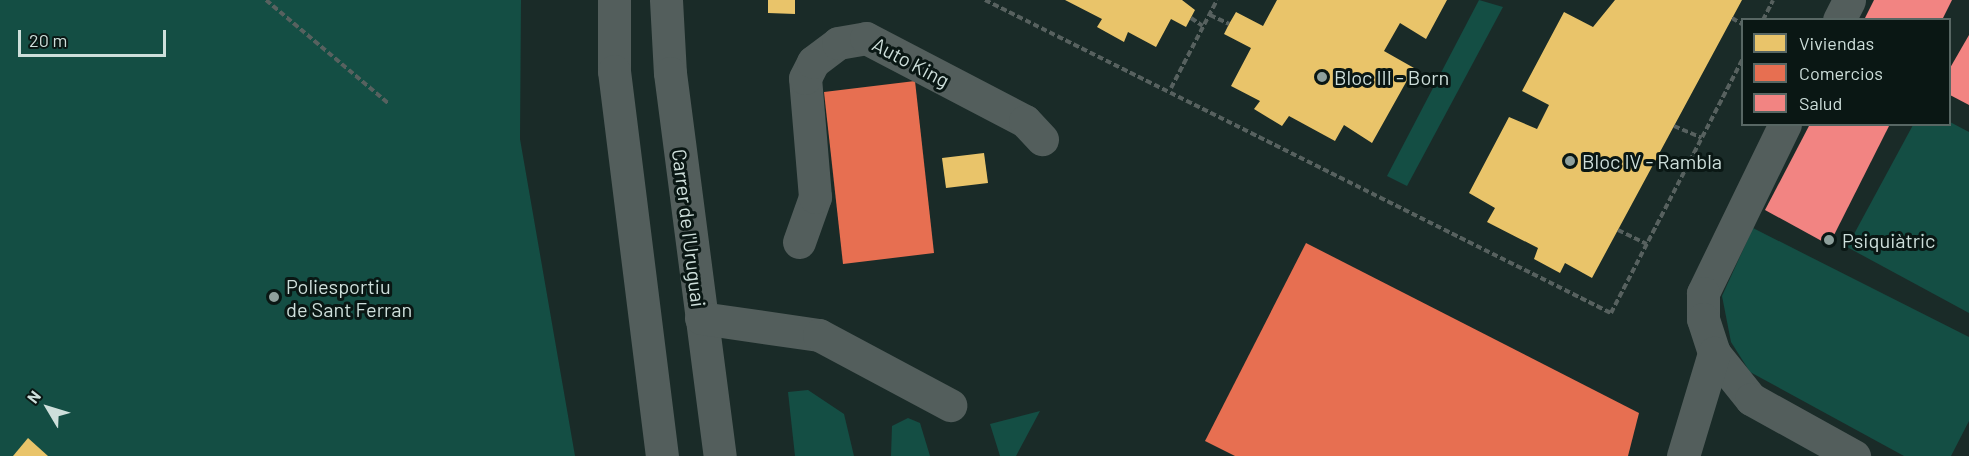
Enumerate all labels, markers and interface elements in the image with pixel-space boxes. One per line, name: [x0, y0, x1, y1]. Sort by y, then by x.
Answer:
scale bar: [21, 18, 170, 56]
legend: [1741, 18, 1951, 126]
text: 20 m: [29, 29, 67, 51]
street label: Auto King: [868, 32, 954, 92]
text: Viviendas: [1799, 32, 1874, 54]
text: Comercios: [1799, 62, 1883, 84]
place label: Bloc III - Born: [1334, 65, 1449, 89]
marker: Bloc III - Born: [1315, 70, 1329, 84]
text: Salud: [1799, 92, 1842, 114]
street label: Carrer de l'Uruguai: [667, 148, 711, 308]
place label: Bloc IV - Rambla: [1582, 149, 1722, 173]
marker: Bloc IV - Rambla: [1563, 154, 1577, 168]
place label: Psiquiàtric: [1842, 228, 1936, 252]
marker: Psiquiàtric: [1820, 231, 1838, 249]
place label: Poliesportiu de Sant Ferran: [286, 274, 412, 321]
marker: Poliesportiu de Sant Ferran: [267, 290, 281, 304]
north arrow: [18, 378, 78, 438]
text: N: [23, 387, 44, 407]

